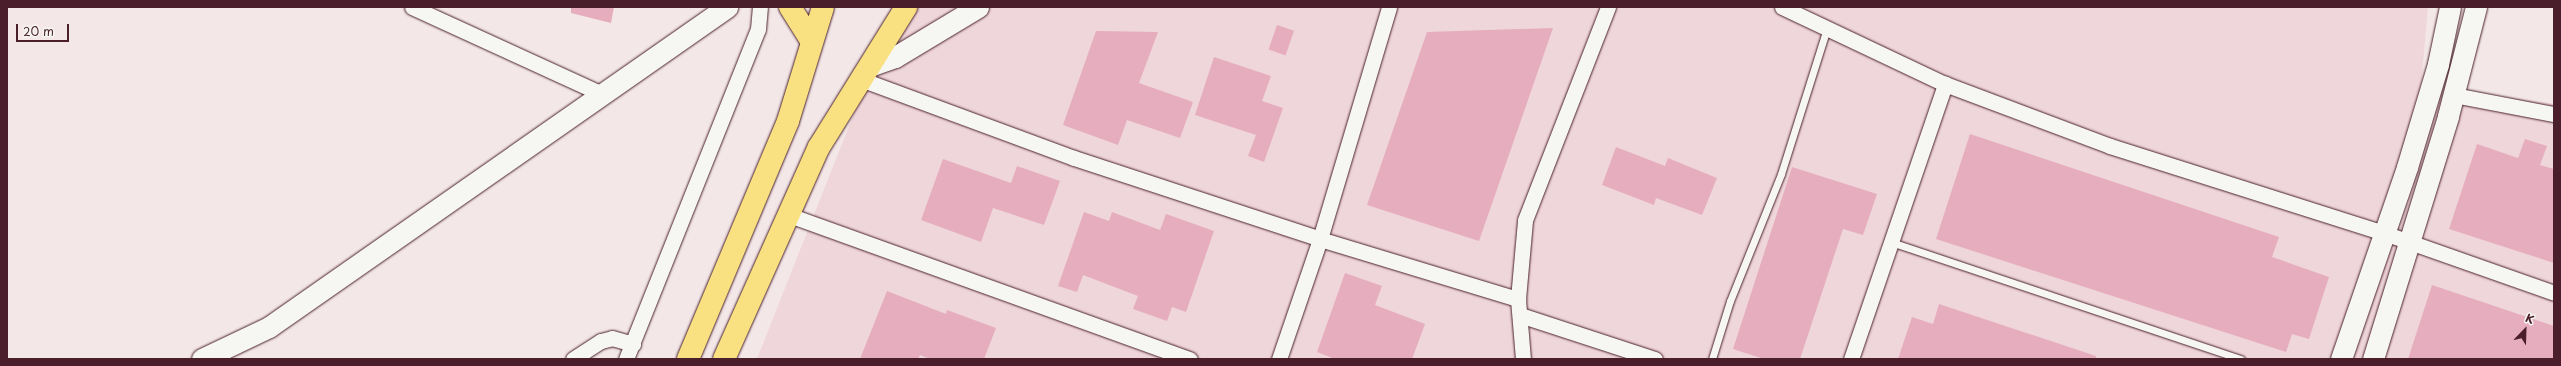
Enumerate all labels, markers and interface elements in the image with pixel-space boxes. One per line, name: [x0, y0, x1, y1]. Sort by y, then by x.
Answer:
scale bar: [18, 16, 71, 42]
text: 20 m: [23, 22, 54, 40]
text: K: [2523, 309, 2537, 328]
north arrow: [2505, 310, 2545, 350]

